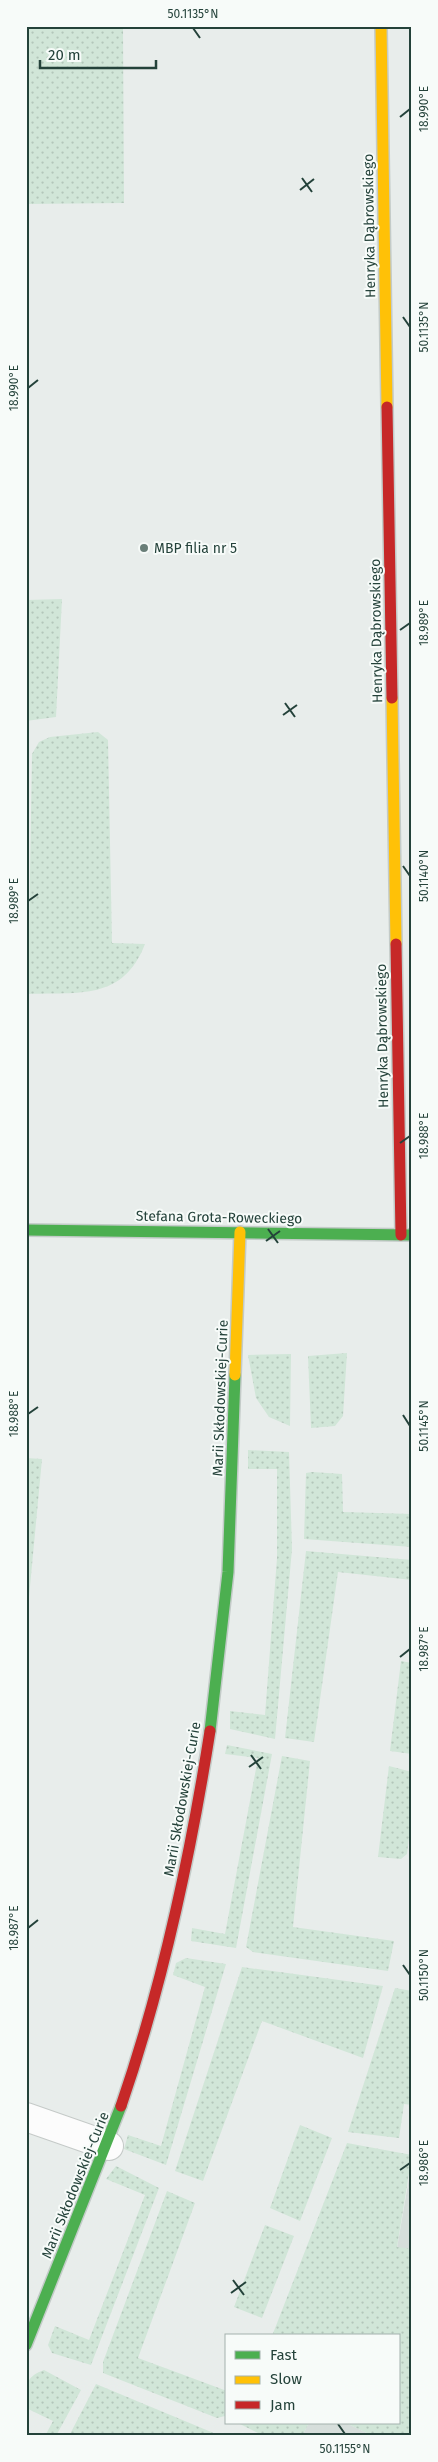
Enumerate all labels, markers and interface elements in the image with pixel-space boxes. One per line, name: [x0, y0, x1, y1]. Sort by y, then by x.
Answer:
text: 50.1135°N: [168, 7, 218, 21]
scale bar: [40, 38, 156, 70]
text: 20 m: [48, 46, 81, 64]
text: 18.990°E: [417, 86, 431, 132]
street label: Henryka Dąbrowskiego: [360, 154, 379, 298]
text: 50.1135°N: [417, 302, 431, 352]
text: 18.990°E: [7, 365, 21, 411]
place label: MBP filia nr 5: [154, 540, 237, 557]
marker: MBP filia nr 5: [138, 542, 150, 554]
street label: Henryka Dąbrowskiego: [367, 559, 386, 703]
text: 18.989°E: [417, 600, 431, 646]
text: 50.1140°N: [417, 850, 431, 902]
text: 18.989°E: [7, 878, 21, 924]
street label: Henryka Dąbrowskiego: [373, 964, 392, 1108]
text: 18.988°E: [417, 1113, 431, 1159]
street label: Stefana Grota-Roweckiego: [136, 1208, 302, 1227]
street label: Marii Skłodowskiej-Curie: [209, 1319, 232, 1477]
text: 18.988°E: [7, 1391, 21, 1437]
text: 50.1145°N: [417, 1400, 431, 1452]
text: 18.987°E: [417, 1626, 431, 1672]
street label: Marii Skłodowskiej-Curie: [161, 1720, 204, 1878]
text: 18.987°E: [7, 1905, 21, 1951]
text: 50.1150°N: [417, 1949, 431, 2001]
street label: Marii Skłodowskiej-Curie: [38, 2109, 113, 2261]
text: 18.986°E: [417, 2140, 431, 2186]
legend: [225, 2334, 400, 2424]
text: Fast: [270, 2346, 297, 2364]
text: Slow: [270, 2370, 302, 2388]
text: Jam: [270, 2396, 296, 2414]
text: 50.1155°N: [320, 2442, 370, 2456]

